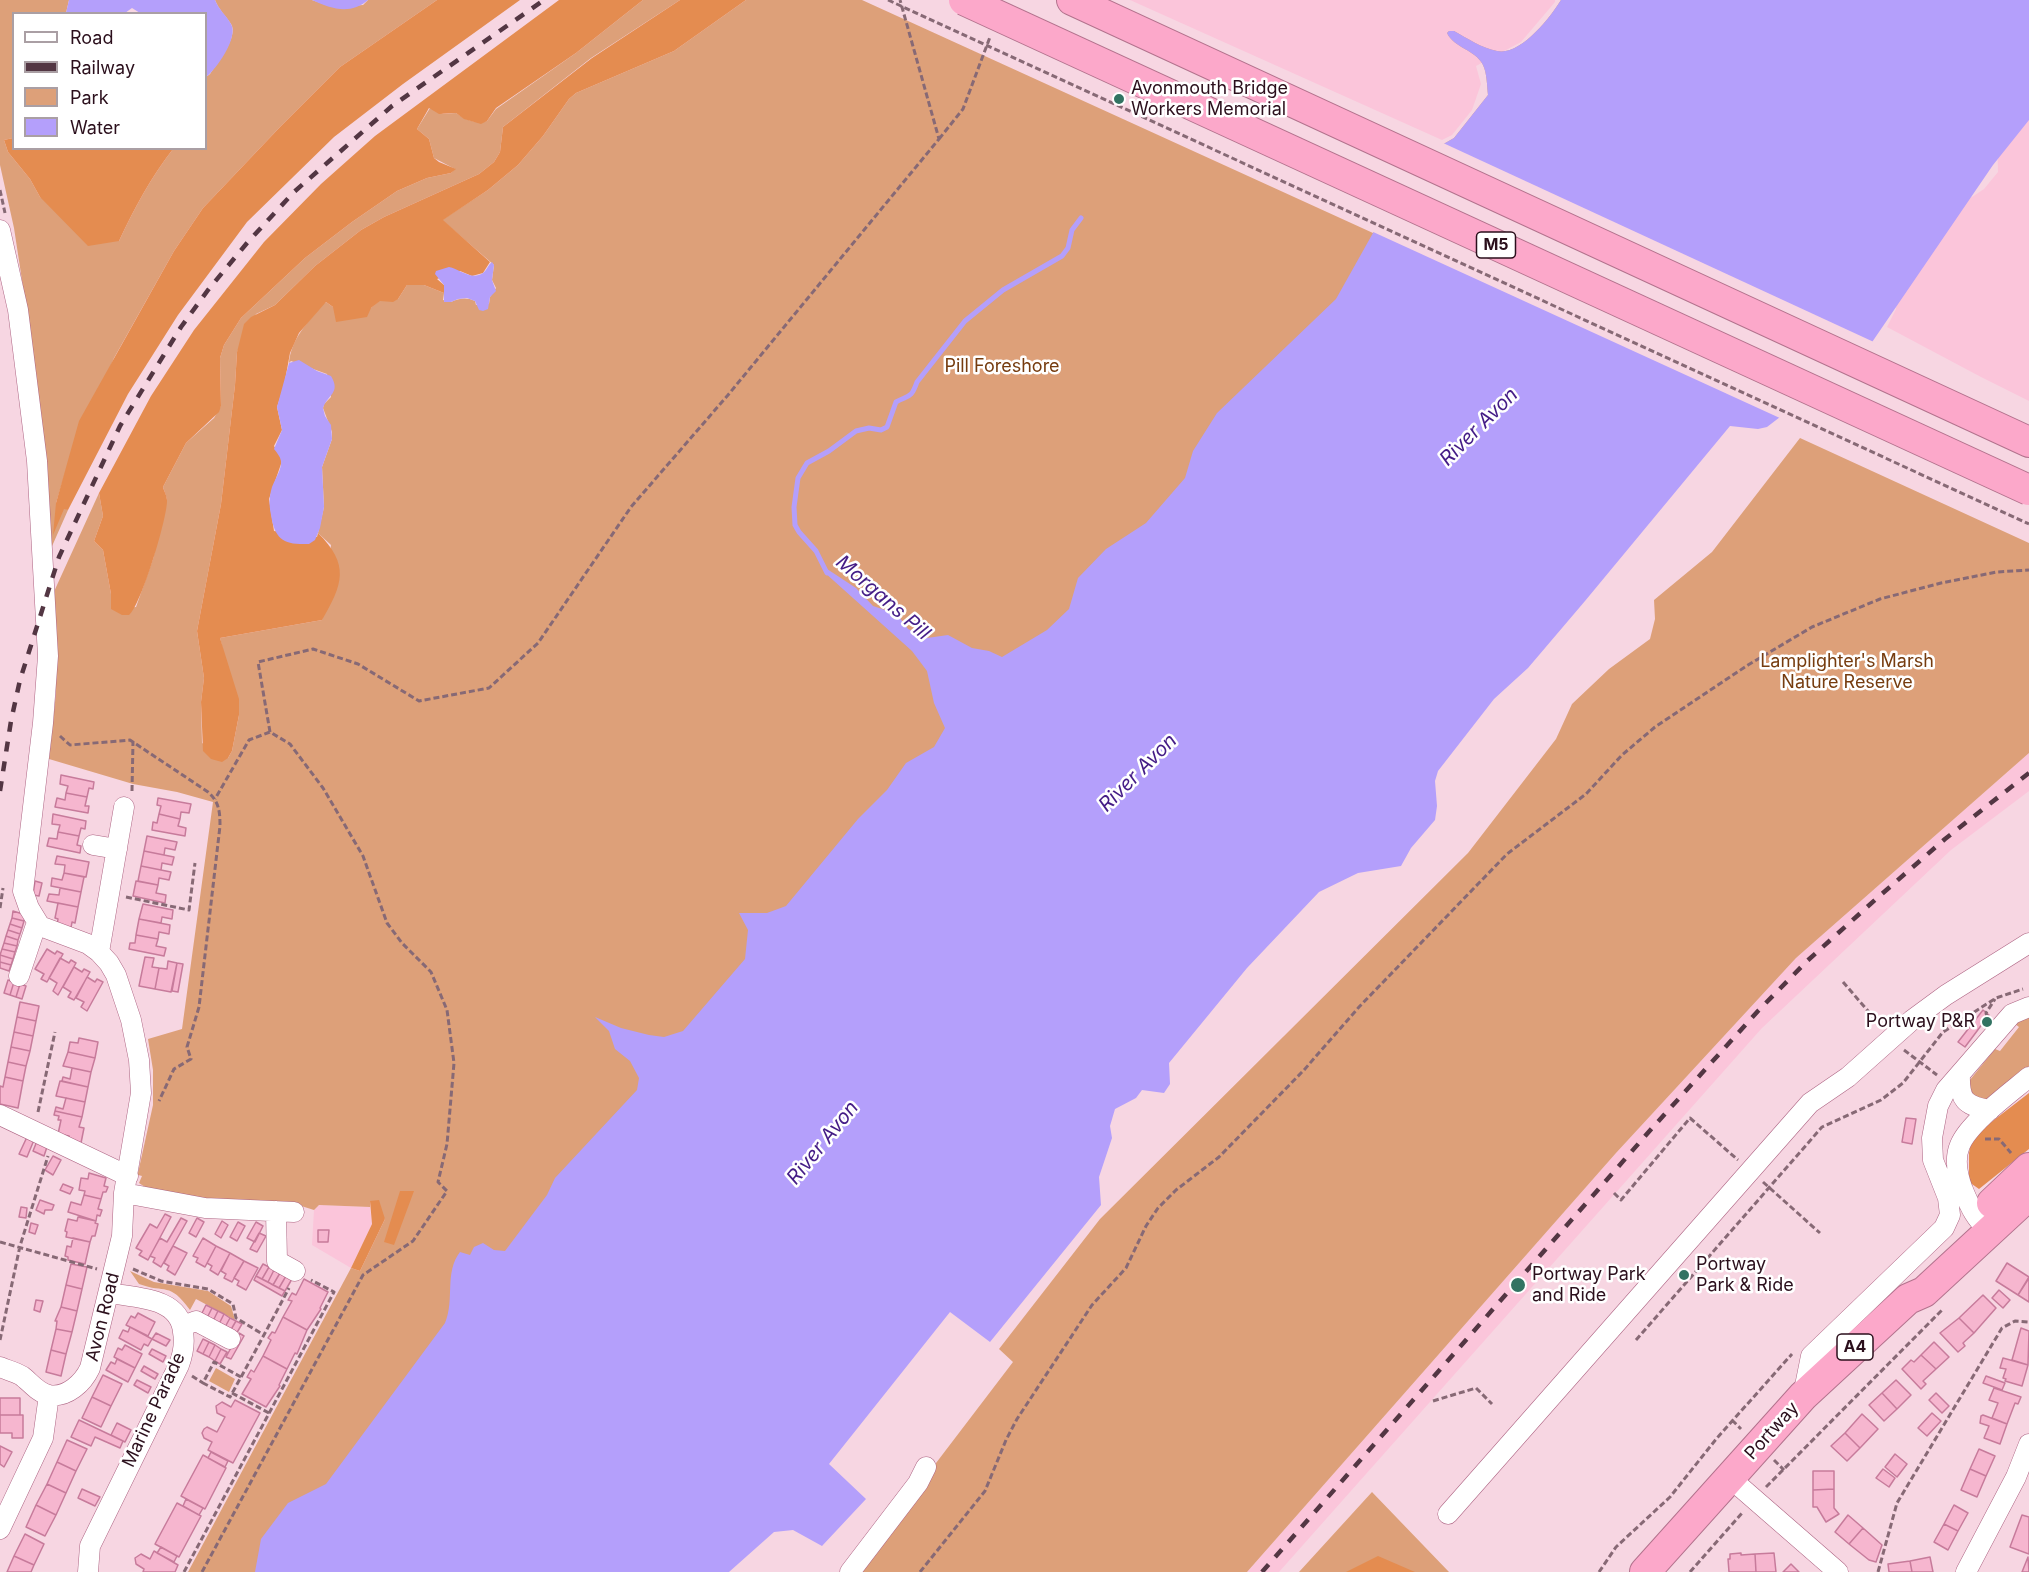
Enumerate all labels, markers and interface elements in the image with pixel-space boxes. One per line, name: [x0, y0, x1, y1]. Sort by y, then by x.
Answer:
legend: [12, 12, 207, 150]
text: Road: [70, 27, 113, 48]
text: Railway: [70, 57, 135, 78]
place label: Avonmouth Bridge Workers Memorial: [1131, 78, 1288, 121]
text: Park: [70, 87, 109, 108]
marker: Avonmouth Bridge Workers Memorial: [1112, 92, 1126, 106]
text: Water: [70, 117, 120, 138]
road number: M5: [1476, 232, 1516, 258]
park label: Pill Foreshore: [944, 356, 1060, 378]
water label: River Avon: [1435, 383, 1523, 471]
water label: Morgans Pill: [831, 551, 935, 645]
park label: Lamplighter's Marsh Nature Reserve: [1760, 651, 1934, 694]
water label: River Avon: [1094, 729, 1182, 817]
place label: Portway P&R: [1866, 1011, 1975, 1033]
marker: Portway P&R: [1980, 1015, 1994, 1029]
water label: River Avon: [782, 1096, 864, 1190]
place label: Portway Park & Ride: [1696, 1254, 1794, 1296]
place label: Portway Park and Ride: [1532, 1264, 1646, 1306]
marker: Portway Park & Ride: [1677, 1268, 1691, 1282]
street label: Avon Road: [82, 1270, 124, 1364]
marker: Portway Park and Ride: [1509, 1276, 1527, 1294]
road number: A4: [1837, 1334, 1873, 1360]
street label: Marine Parade: [118, 1349, 190, 1471]
street label: Portway: [1741, 1398, 1803, 1464]

